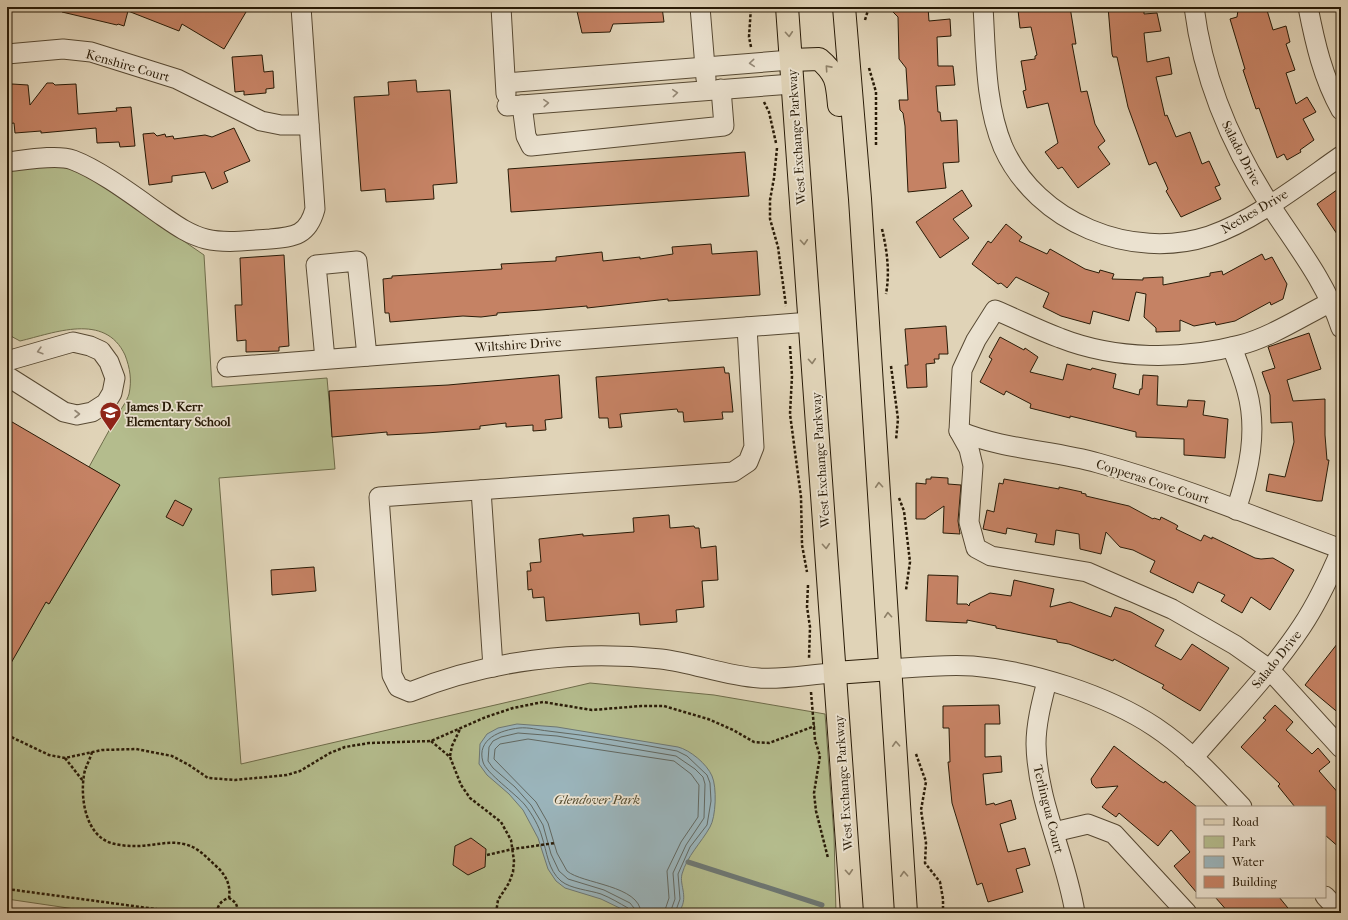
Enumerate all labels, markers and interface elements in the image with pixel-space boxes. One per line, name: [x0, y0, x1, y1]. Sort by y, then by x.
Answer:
one-way arrow: [784, 31, 793, 37]
street label: Kenshire Court: [84, 46, 172, 85]
one-way arrow: [749, 59, 755, 68]
one-way arrow: [826, 65, 833, 73]
street label: West Exchange Parkway: [784, 68, 809, 206]
one-way arrow: [672, 88, 678, 97]
one-way arrow: [543, 99, 549, 108]
street label: Salado Drive: [1219, 118, 1265, 189]
street label: Neches Drive: [1218, 186, 1291, 237]
one-way arrow: [799, 239, 808, 245]
street label: Wiltshire Drive: [473, 334, 563, 355]
one-way arrow: [37, 346, 44, 355]
one-way arrow: [808, 358, 817, 364]
street label: West Exchange Parkway: [808, 391, 833, 529]
place label: James D. Kerr Elementary School: [124, 399, 231, 430]
school or university icon: James D. Kerr Elementary School: [98, 400, 124, 433]
one-way arrow: [75, 410, 81, 418]
street label: Copperas Cove Court: [1094, 456, 1212, 507]
one-way arrow: [875, 482, 883, 488]
one-way arrow: [821, 543, 830, 549]
one-way arrow: [883, 612, 892, 618]
street label: Salado Drive: [1248, 627, 1305, 691]
street label: West Exchange Parkway: [831, 714, 856, 852]
one-way arrow: [891, 741, 900, 747]
street label: Terlingua Court: [1030, 763, 1067, 855]
park label: Glendover Park: [554, 792, 640, 807]
legend: [1196, 806, 1326, 898]
text: Road: [1232, 815, 1259, 829]
text: Park: [1232, 835, 1257, 849]
text: Water: [1231, 855, 1265, 869]
one-way arrow: [845, 869, 854, 875]
one-way arrow: [899, 871, 908, 877]
text: Building: [1232, 875, 1277, 889]

